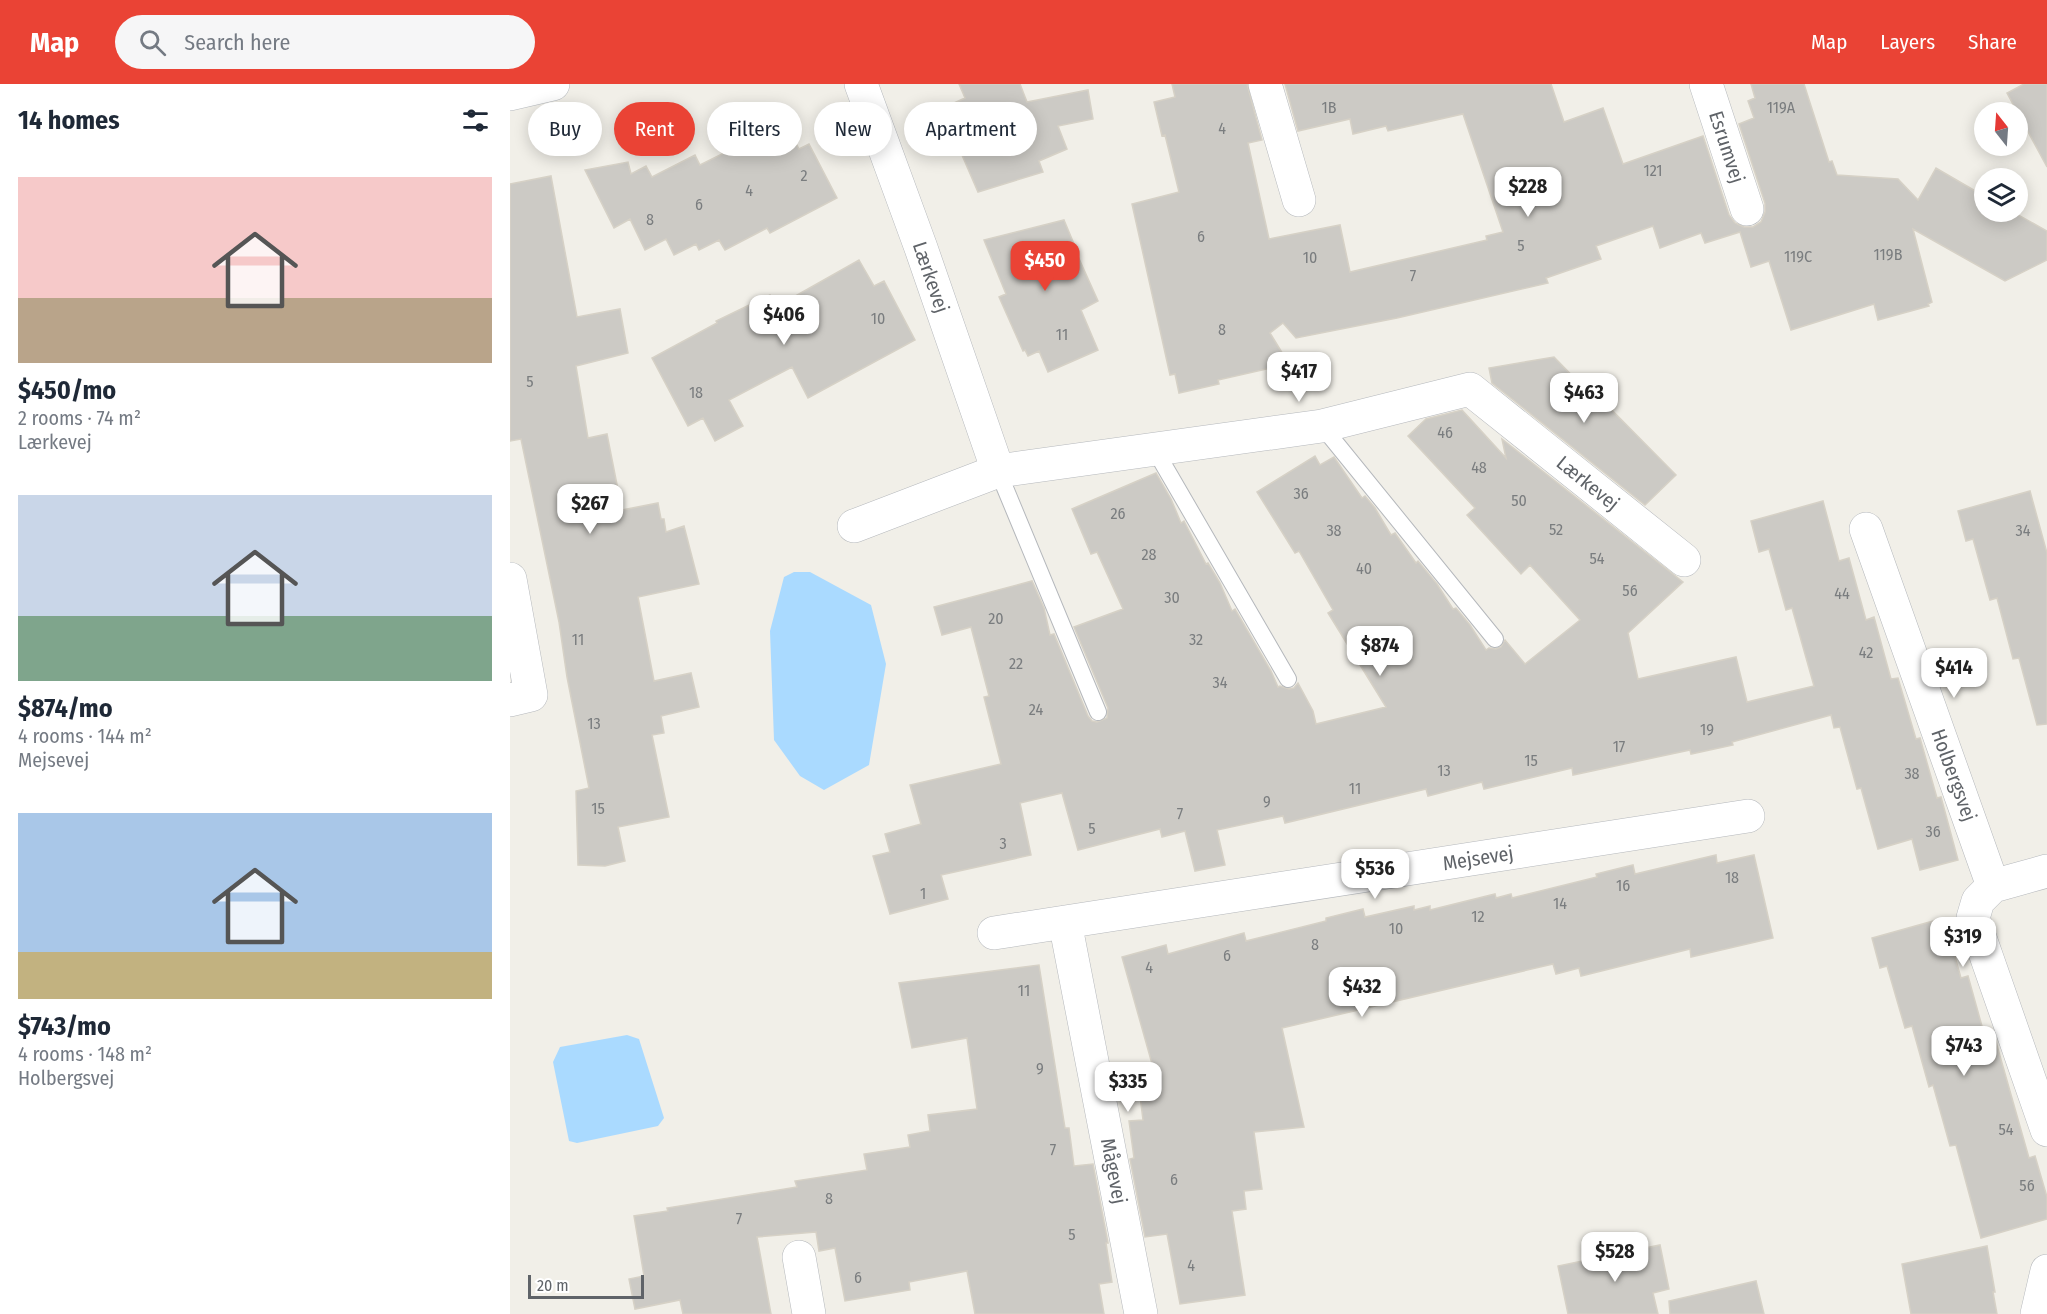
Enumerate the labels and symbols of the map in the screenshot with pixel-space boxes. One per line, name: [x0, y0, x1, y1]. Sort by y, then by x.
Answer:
house number: 1B: [1322, 98, 1337, 117]
house number: 119A: [1767, 98, 1796, 117]
north arrow: [1974, 102, 2028, 156]
street label: Esrumvej: [1704, 108, 1750, 186]
house number: 4: [1218, 119, 1226, 138]
house number: 121: [1643, 161, 1663, 180]
house number: 2: [800, 166, 808, 185]
pin: $228: [1492, 167, 1564, 218]
house number: 4: [745, 181, 753, 200]
house number: 6: [695, 195, 703, 214]
house number: 8: [646, 210, 654, 229]
house number: 6: [1197, 227, 1205, 246]
house number: 5: [1517, 236, 1525, 255]
street label: Lærkevej: [908, 238, 954, 316]
pin: $450: [1009, 241, 1081, 292]
house number: 119B: [1874, 245, 1903, 264]
house number: 119C: [1784, 247, 1812, 266]
house number: 10: [1303, 248, 1317, 267]
house number: 7: [1410, 266, 1417, 285]
pin: $406: [748, 295, 820, 346]
house number: 10: [871, 309, 885, 328]
house number: 8: [1218, 320, 1226, 339]
house number: 11: [1056, 325, 1068, 344]
pin: $417: [1263, 352, 1335, 403]
house number: 5: [526, 372, 534, 391]
pin: $463: [1548, 373, 1620, 424]
house number: 18: [689, 383, 703, 402]
house number: 46: [1437, 423, 1453, 442]
street label: Lærkevej: [1552, 450, 1624, 516]
house number: 48: [1471, 458, 1487, 477]
pin: $267: [554, 484, 626, 535]
house number: 36: [1293, 484, 1309, 503]
house number: 50: [1511, 491, 1527, 510]
house number: 26: [1111, 504, 1126, 523]
house number: 52: [1549, 520, 1563, 539]
house number: 38: [1326, 521, 1342, 540]
house number: 34: [2016, 521, 2031, 540]
house number: 28: [1141, 545, 1157, 564]
house number: 54: [1589, 549, 1605, 568]
house number: 40: [1356, 559, 1372, 578]
house number: 56: [1622, 581, 1638, 600]
house number: 44: [1834, 584, 1850, 603]
house number: 30: [1164, 588, 1180, 607]
house number: 20: [988, 609, 1004, 628]
pin: $874: [1344, 626, 1416, 677]
house number: 11: [572, 630, 584, 649]
house number: 32: [1189, 630, 1203, 649]
house number: 42: [1859, 643, 1873, 662]
pin: $414: [1918, 648, 1990, 699]
house number: 22: [1009, 654, 1023, 673]
house number: 34: [1213, 673, 1228, 692]
house number: 24: [1029, 700, 1043, 719]
house number: 13: [587, 714, 601, 733]
house number: 19: [1700, 720, 1714, 739]
street label: Holbergsvej: [1926, 726, 1982, 824]
house number: 17: [1613, 737, 1626, 756]
house number: 15: [1524, 751, 1538, 770]
house number: 13: [1437, 761, 1451, 780]
house number: 38: [1904, 764, 1920, 783]
house number: 11: [1349, 779, 1361, 798]
house number: 9: [1263, 792, 1271, 811]
house number: 15: [591, 799, 605, 818]
house number: 7: [1177, 804, 1184, 823]
house number: 5: [1088, 819, 1096, 838]
house number: 36: [1925, 822, 1941, 841]
house number: 3: [999, 834, 1007, 853]
street label: Mejsevej: [1441, 841, 1515, 875]
pin: $536: [1339, 849, 1411, 900]
house number: 18: [1725, 868, 1739, 887]
house number: 16: [1616, 876, 1630, 895]
house number: 1: [920, 884, 926, 903]
house number: 14: [1553, 894, 1567, 913]
house number: 12: [1471, 907, 1485, 926]
pin: $319: [1927, 917, 1999, 968]
house number: 10: [1389, 919, 1403, 938]
house number: 8: [1311, 935, 1319, 954]
house number: 6: [1223, 946, 1231, 965]
house number: 4: [1145, 958, 1153, 977]
pin: $432: [1326, 967, 1398, 1018]
house number: 11: [1018, 981, 1030, 1000]
pin: $743: [1928, 1026, 2000, 1077]
house number: 9: [1036, 1059, 1044, 1078]
pin: $335: [1092, 1062, 1164, 1113]
house number: 54: [1998, 1120, 2014, 1139]
street label: Mågevej: [1096, 1136, 1132, 1206]
house number: 7: [1050, 1140, 1057, 1159]
house number: 6: [1170, 1170, 1178, 1189]
house number: 56: [2019, 1176, 2035, 1195]
house number: 8: [825, 1189, 833, 1208]
house number: 7: [736, 1209, 743, 1228]
house number: 5: [1068, 1225, 1076, 1244]
pin: $528: [1579, 1232, 1651, 1283]
house number: 4: [1187, 1256, 1195, 1275]
house number: 6: [854, 1268, 862, 1287]
scale bar: [528, 1272, 644, 1300]

